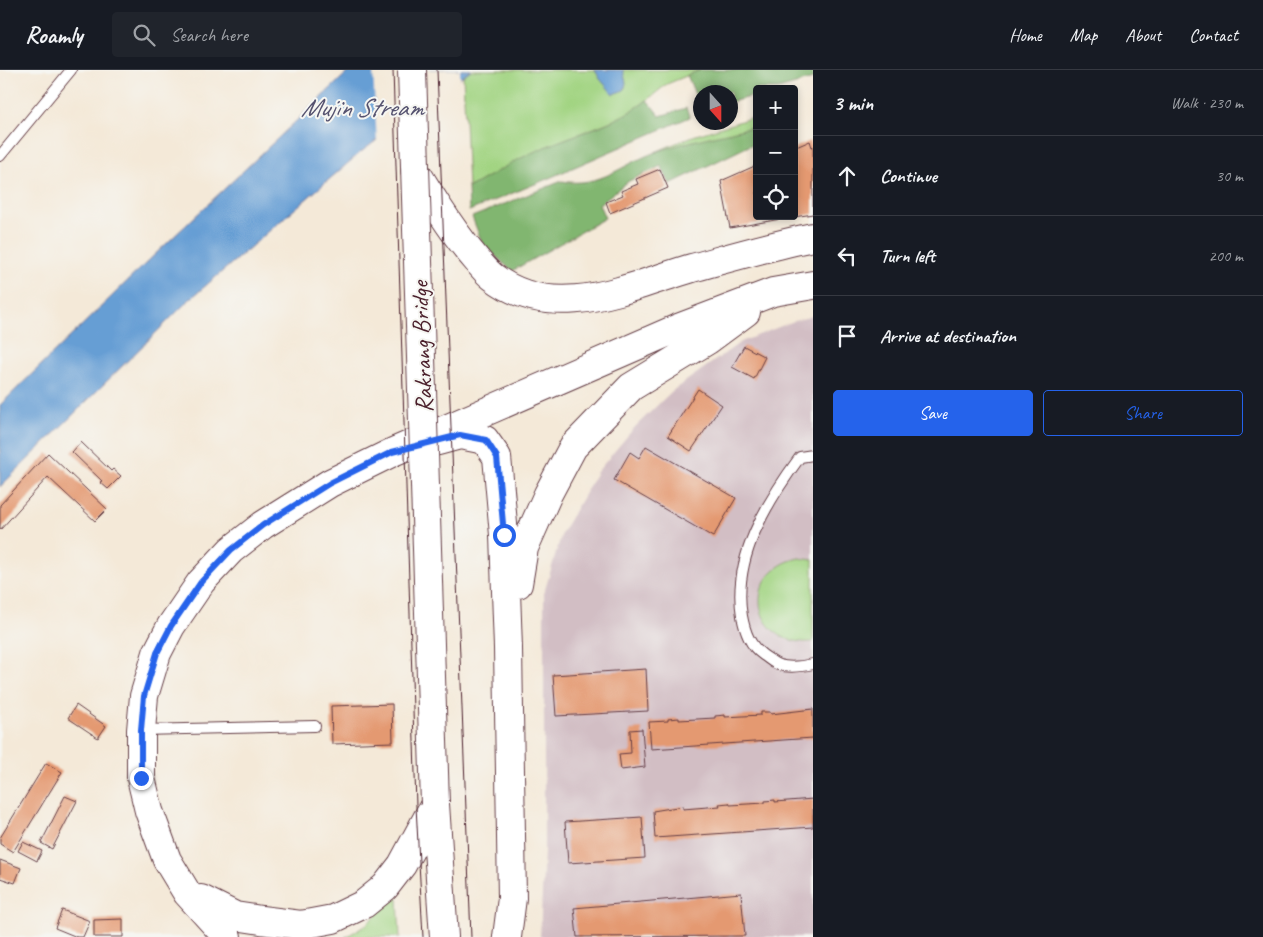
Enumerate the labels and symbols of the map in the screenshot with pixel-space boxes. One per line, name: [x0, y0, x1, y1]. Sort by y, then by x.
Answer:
north arrow: [693, 85, 738, 130]
water label: Mujin Stream: [301, 91, 426, 124]
street label: Rakrang Bridge: [404, 279, 440, 413]
route start: [493, 524, 516, 547]
route end: [130, 767, 153, 790]

